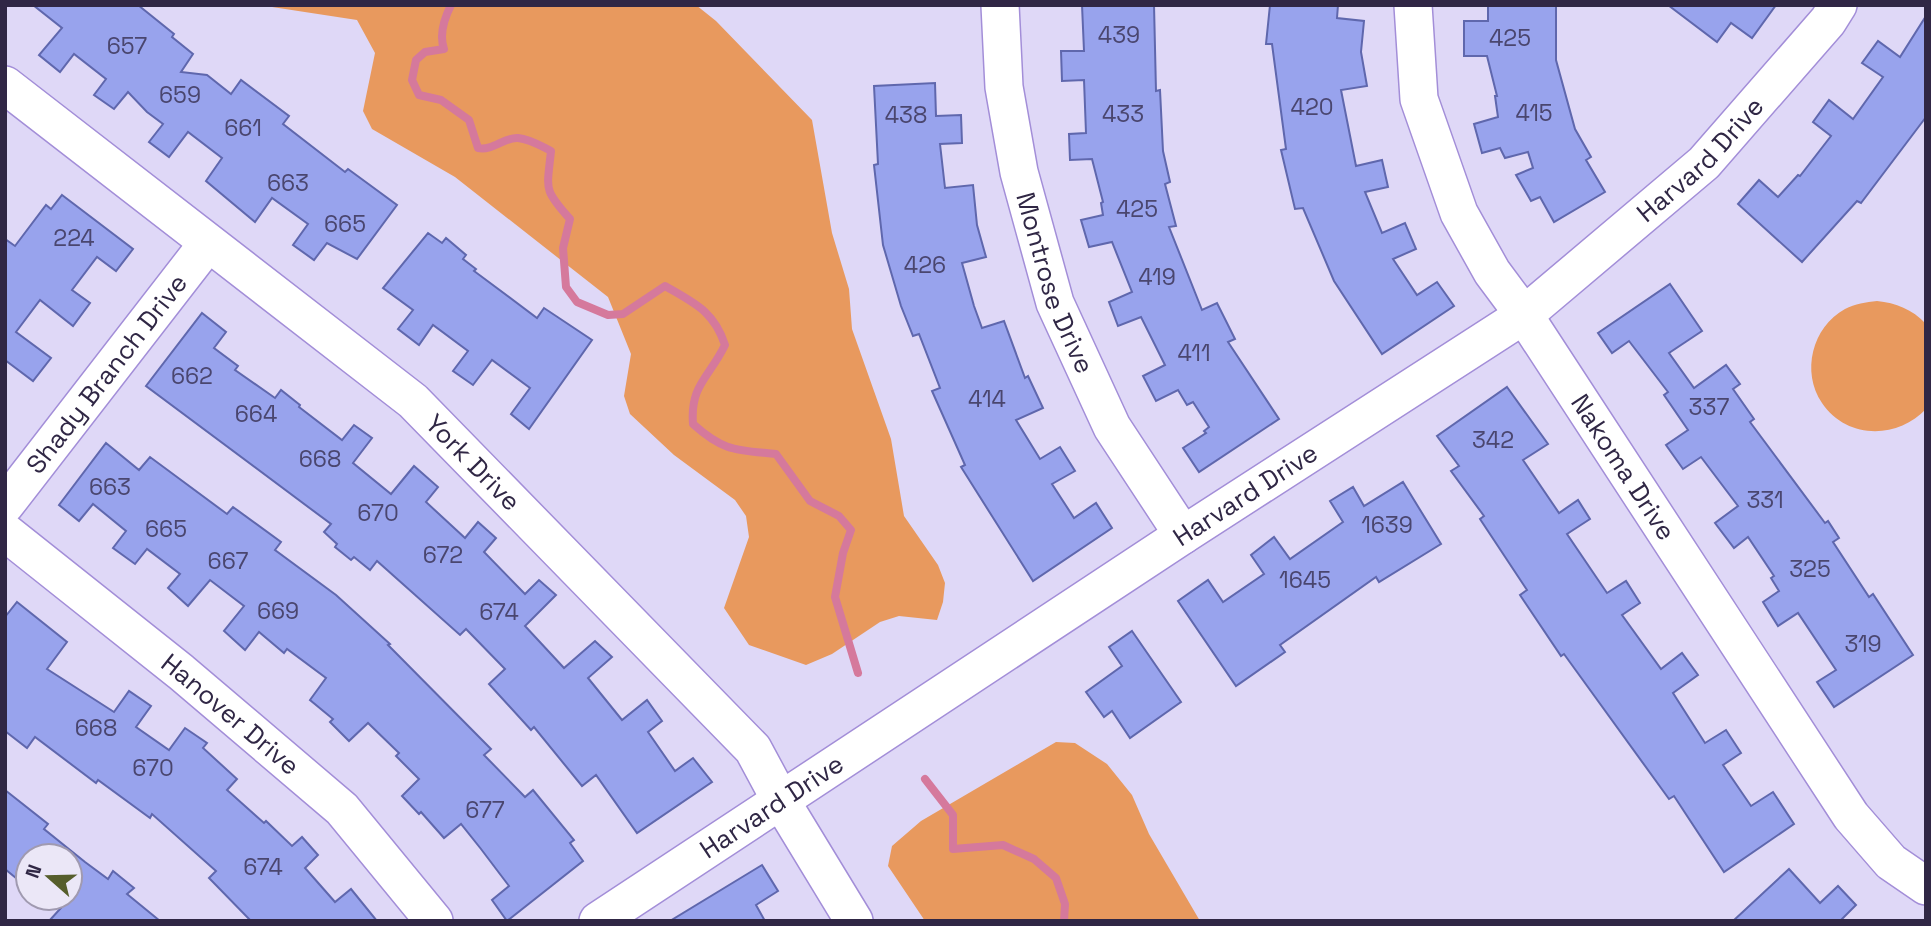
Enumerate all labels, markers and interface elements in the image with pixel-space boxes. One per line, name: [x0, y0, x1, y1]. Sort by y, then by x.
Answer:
house number: 439: [1098, 20, 1140, 50]
house number: 425: [1489, 23, 1531, 53]
house number: 657: [107, 31, 147, 61]
house number: 659: [159, 80, 201, 110]
street label: Harvard Drive: [1630, 90, 1771, 230]
house number: 420: [1291, 92, 1334, 122]
house number: 415: [1515, 98, 1553, 128]
house number: 433: [1102, 99, 1144, 129]
house number: 438: [885, 100, 927, 130]
house number: 661: [224, 113, 262, 143]
house number: 663: [267, 168, 309, 198]
street label: Montrose Drive: [1008, 188, 1102, 379]
house number: 425: [1116, 194, 1158, 224]
house number: 665: [324, 209, 366, 239]
house number: 224: [53, 223, 95, 253]
house number: 426: [904, 250, 946, 280]
house number: 419: [1138, 262, 1176, 292]
street label: Shady Branch Drive: [19, 267, 195, 481]
house number: 411: [1177, 338, 1211, 368]
house number: 662: [171, 361, 213, 391]
house number: 414: [968, 384, 1006, 414]
street label: Nakoma Drive: [1563, 388, 1683, 547]
house number: 337: [1689, 392, 1729, 422]
house number: 664: [235, 399, 277, 429]
street label: York Drive: [418, 407, 528, 518]
house number: 342: [1472, 425, 1514, 455]
street label: Harvard Drive: [1166, 436, 1324, 554]
house number: 668: [299, 444, 341, 474]
house number: 663: [89, 472, 131, 502]
house number: 331: [1746, 485, 1784, 515]
house number: 670: [357, 498, 399, 528]
house number: 1639: [1361, 510, 1413, 540]
house number: 665: [145, 514, 187, 544]
house number: 672: [423, 540, 463, 570]
house number: 667: [208, 546, 248, 576]
house number: 325: [1789, 554, 1831, 584]
house number: 1645: [1279, 565, 1331, 595]
house number: 669: [257, 596, 299, 626]
house number: 674: [479, 597, 519, 627]
house number: 319: [1844, 629, 1882, 659]
street label: Hanover Drive: [154, 646, 307, 783]
house number: 668: [75, 713, 117, 743]
street label: Harvard Drive: [693, 747, 850, 866]
house number: 670: [132, 753, 174, 783]
house number: 677: [465, 795, 505, 825]
north arrow: [14, 842, 84, 912]
house number: 674: [243, 852, 283, 882]
text: N: [20, 861, 47, 882]

